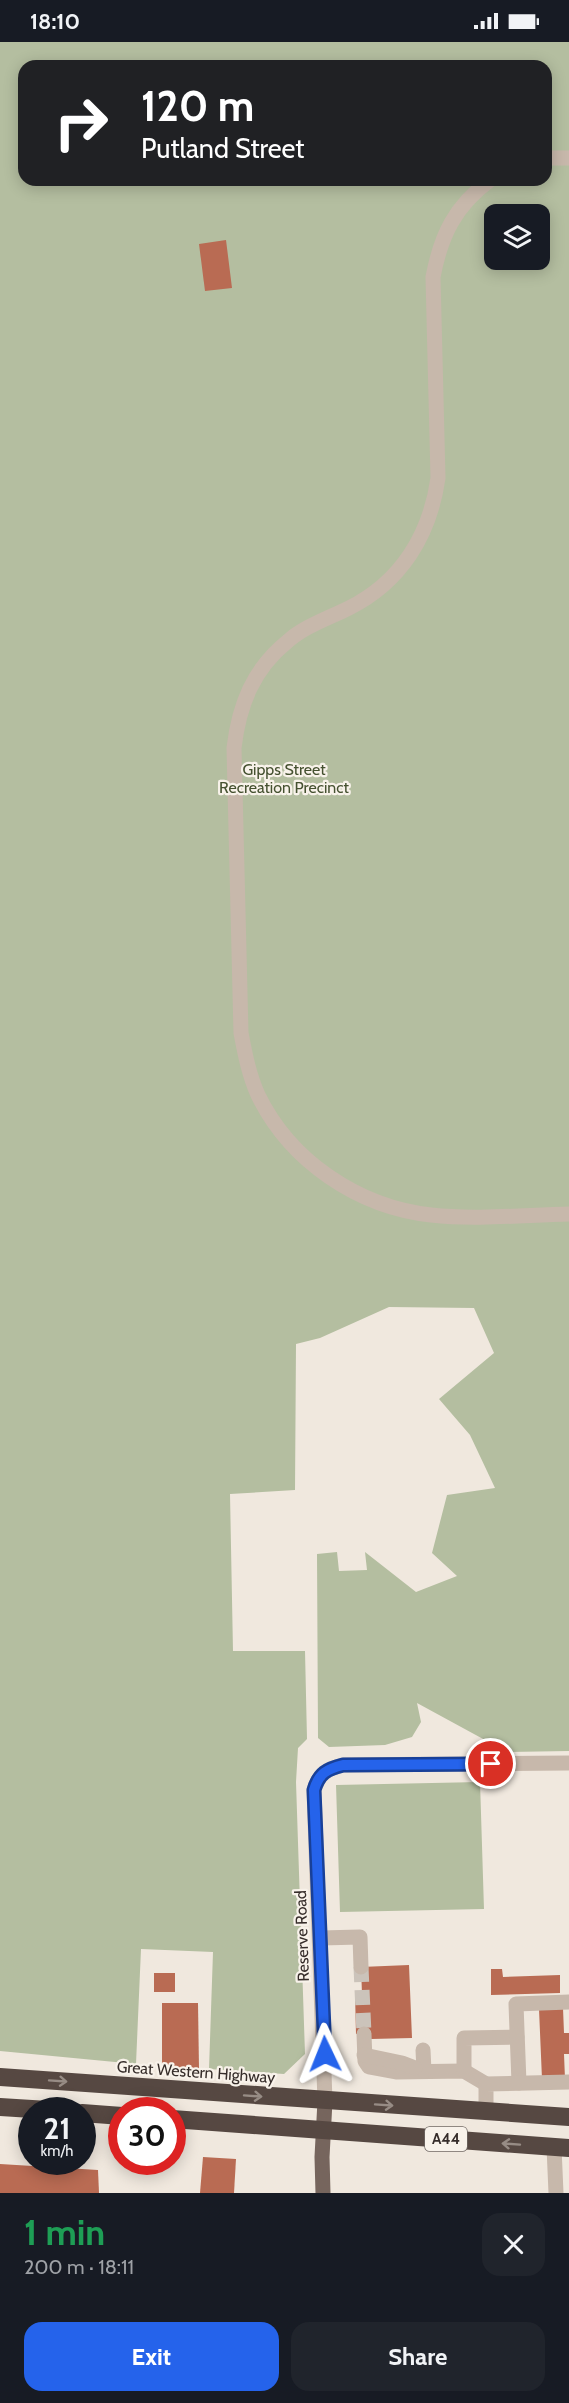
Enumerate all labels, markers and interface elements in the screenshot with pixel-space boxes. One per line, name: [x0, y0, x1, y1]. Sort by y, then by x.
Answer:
text: 18:10: [30, 8, 80, 35]
text: 120 m: [141, 80, 254, 132]
icon: right: [42, 84, 120, 162]
text: Putland Street: [141, 132, 304, 165]
map controls: [484, 204, 550, 270]
button: layers: [484, 204, 550, 270]
park label: Gipps Street Recreation Precinct: [219, 760, 350, 797]
pin: [465, 1738, 516, 1789]
icon: arrive: [474, 1747, 507, 1780]
street label: Reserve Road: [291, 1890, 313, 1982]
position arrow: [293, 2022, 357, 2086]
street label: Great Western Highway: [116, 2057, 276, 2087]
one-way arrow: [48, 2076, 68, 2087]
one-way arrow: [242, 2091, 262, 2102]
speed limit sign: 30: [108, 2097, 186, 2175]
one-way arrow: [373, 2100, 393, 2111]
text: 21: [44, 2110, 70, 2147]
road number: A44: [425, 2127, 467, 2151]
one-way arrow: [501, 2138, 521, 2149]
text: km/h: [41, 2142, 73, 2160]
text: 1 min: [24, 2210, 105, 2254]
button: close: [482, 2213, 545, 2276]
text: 200 m · 18:11: [24, 2255, 134, 2279]
button: Exit: [24, 2322, 279, 2391]
button: Share: [291, 2322, 545, 2391]

